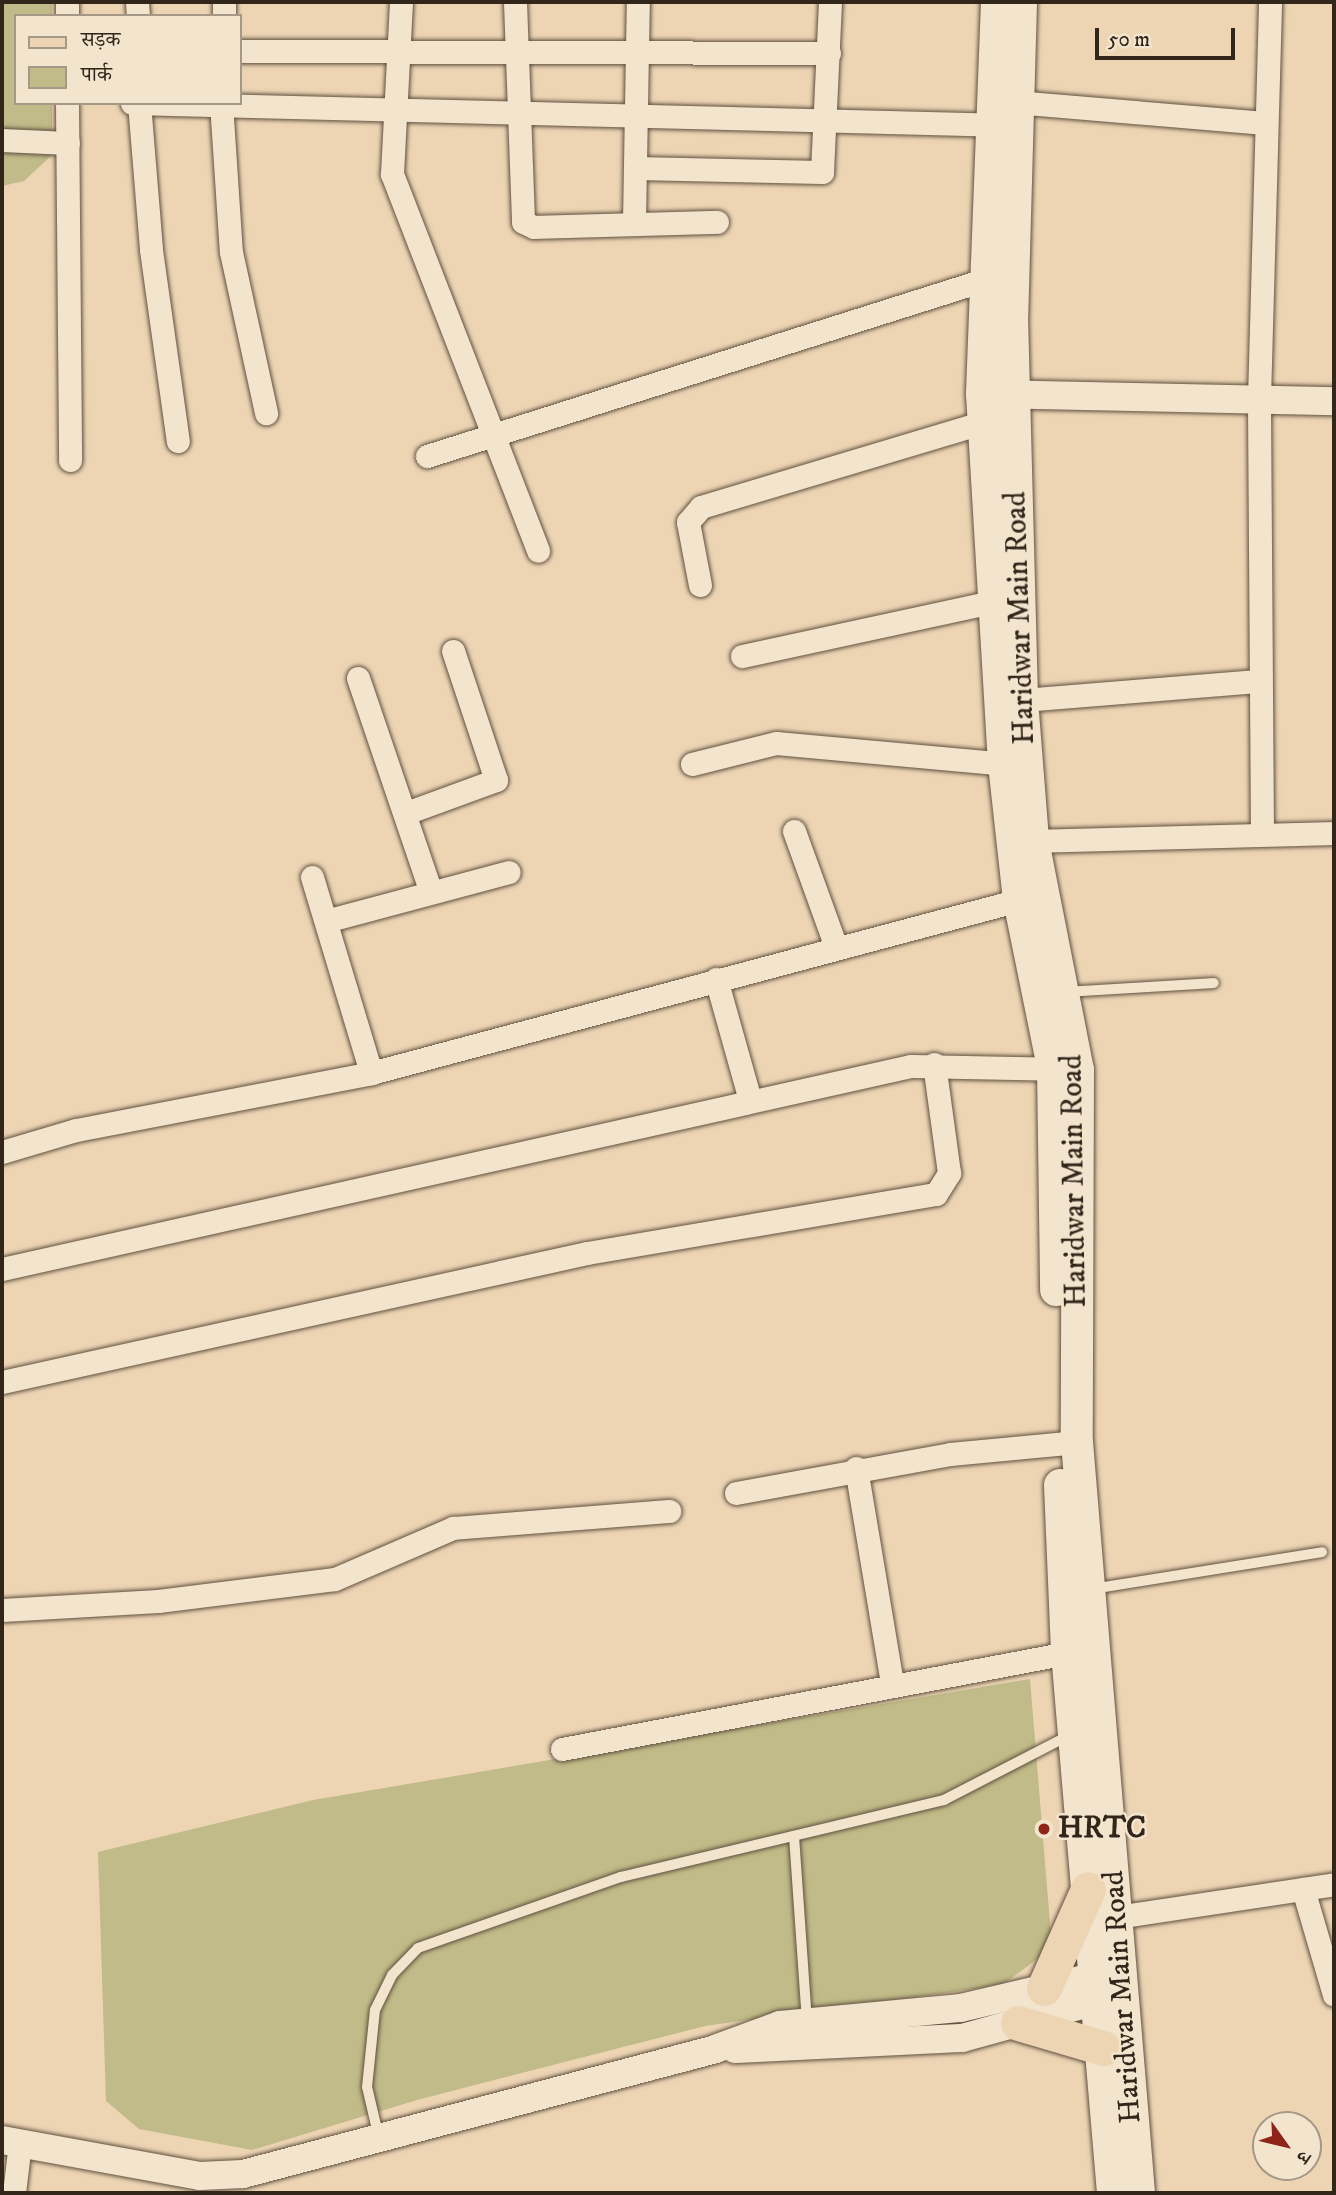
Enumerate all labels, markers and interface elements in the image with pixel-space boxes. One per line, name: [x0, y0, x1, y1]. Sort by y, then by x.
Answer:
legend: [14, 14, 242, 105]
scale bar: [1098, 14, 1238, 58]
text: सड़क: [81, 27, 120, 53]
text: 50 m: [1108, 27, 1150, 53]
text: पार्क: [81, 62, 112, 88]
street label: Haridwar Main Road: [999, 491, 1043, 745]
street label: Haridwar Main Road: [1055, 1054, 1095, 1308]
place label: HRTC: [1058, 1811, 1146, 1847]
marker: HRTC: [1036, 1821, 1052, 1837]
street label: Haridwar Main Road: [1096, 1869, 1150, 2125]
north arrow: [1252, 2111, 1322, 2181]
text: उ: [1291, 2146, 1315, 2167]

